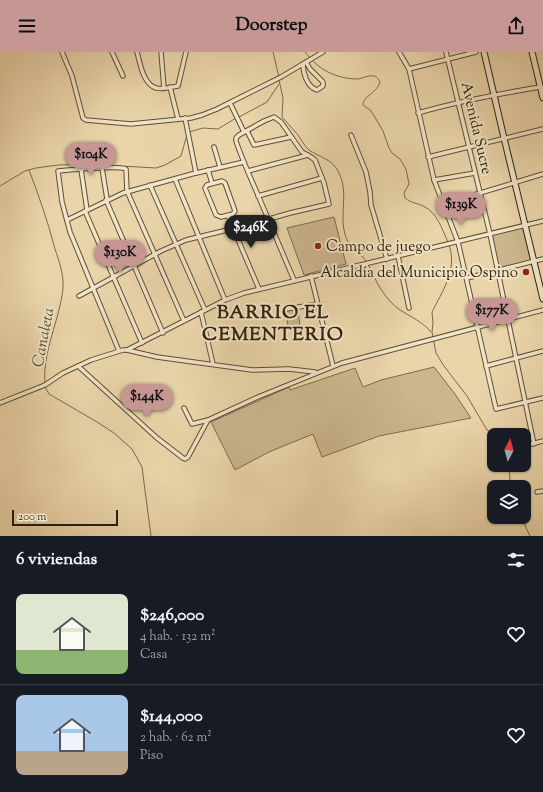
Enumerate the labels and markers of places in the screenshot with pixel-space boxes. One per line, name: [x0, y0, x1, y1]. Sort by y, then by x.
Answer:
pin: $104K: [63, 142, 119, 176]
pin: $139K: [433, 192, 489, 226]
pin: $246K: [223, 215, 279, 249]
place label: Campo de juego: [326, 237, 431, 258]
pin: $130K: [92, 240, 148, 274]
marker: Campo de juego: [313, 241, 323, 251]
place label: Alcaldía del Municipio Ospino: [320, 263, 518, 284]
marker: Alcaldía del Municipio Ospino: [521, 267, 531, 277]
pin: $177K: [464, 298, 520, 332]
pin: $144K: [119, 384, 175, 418]

